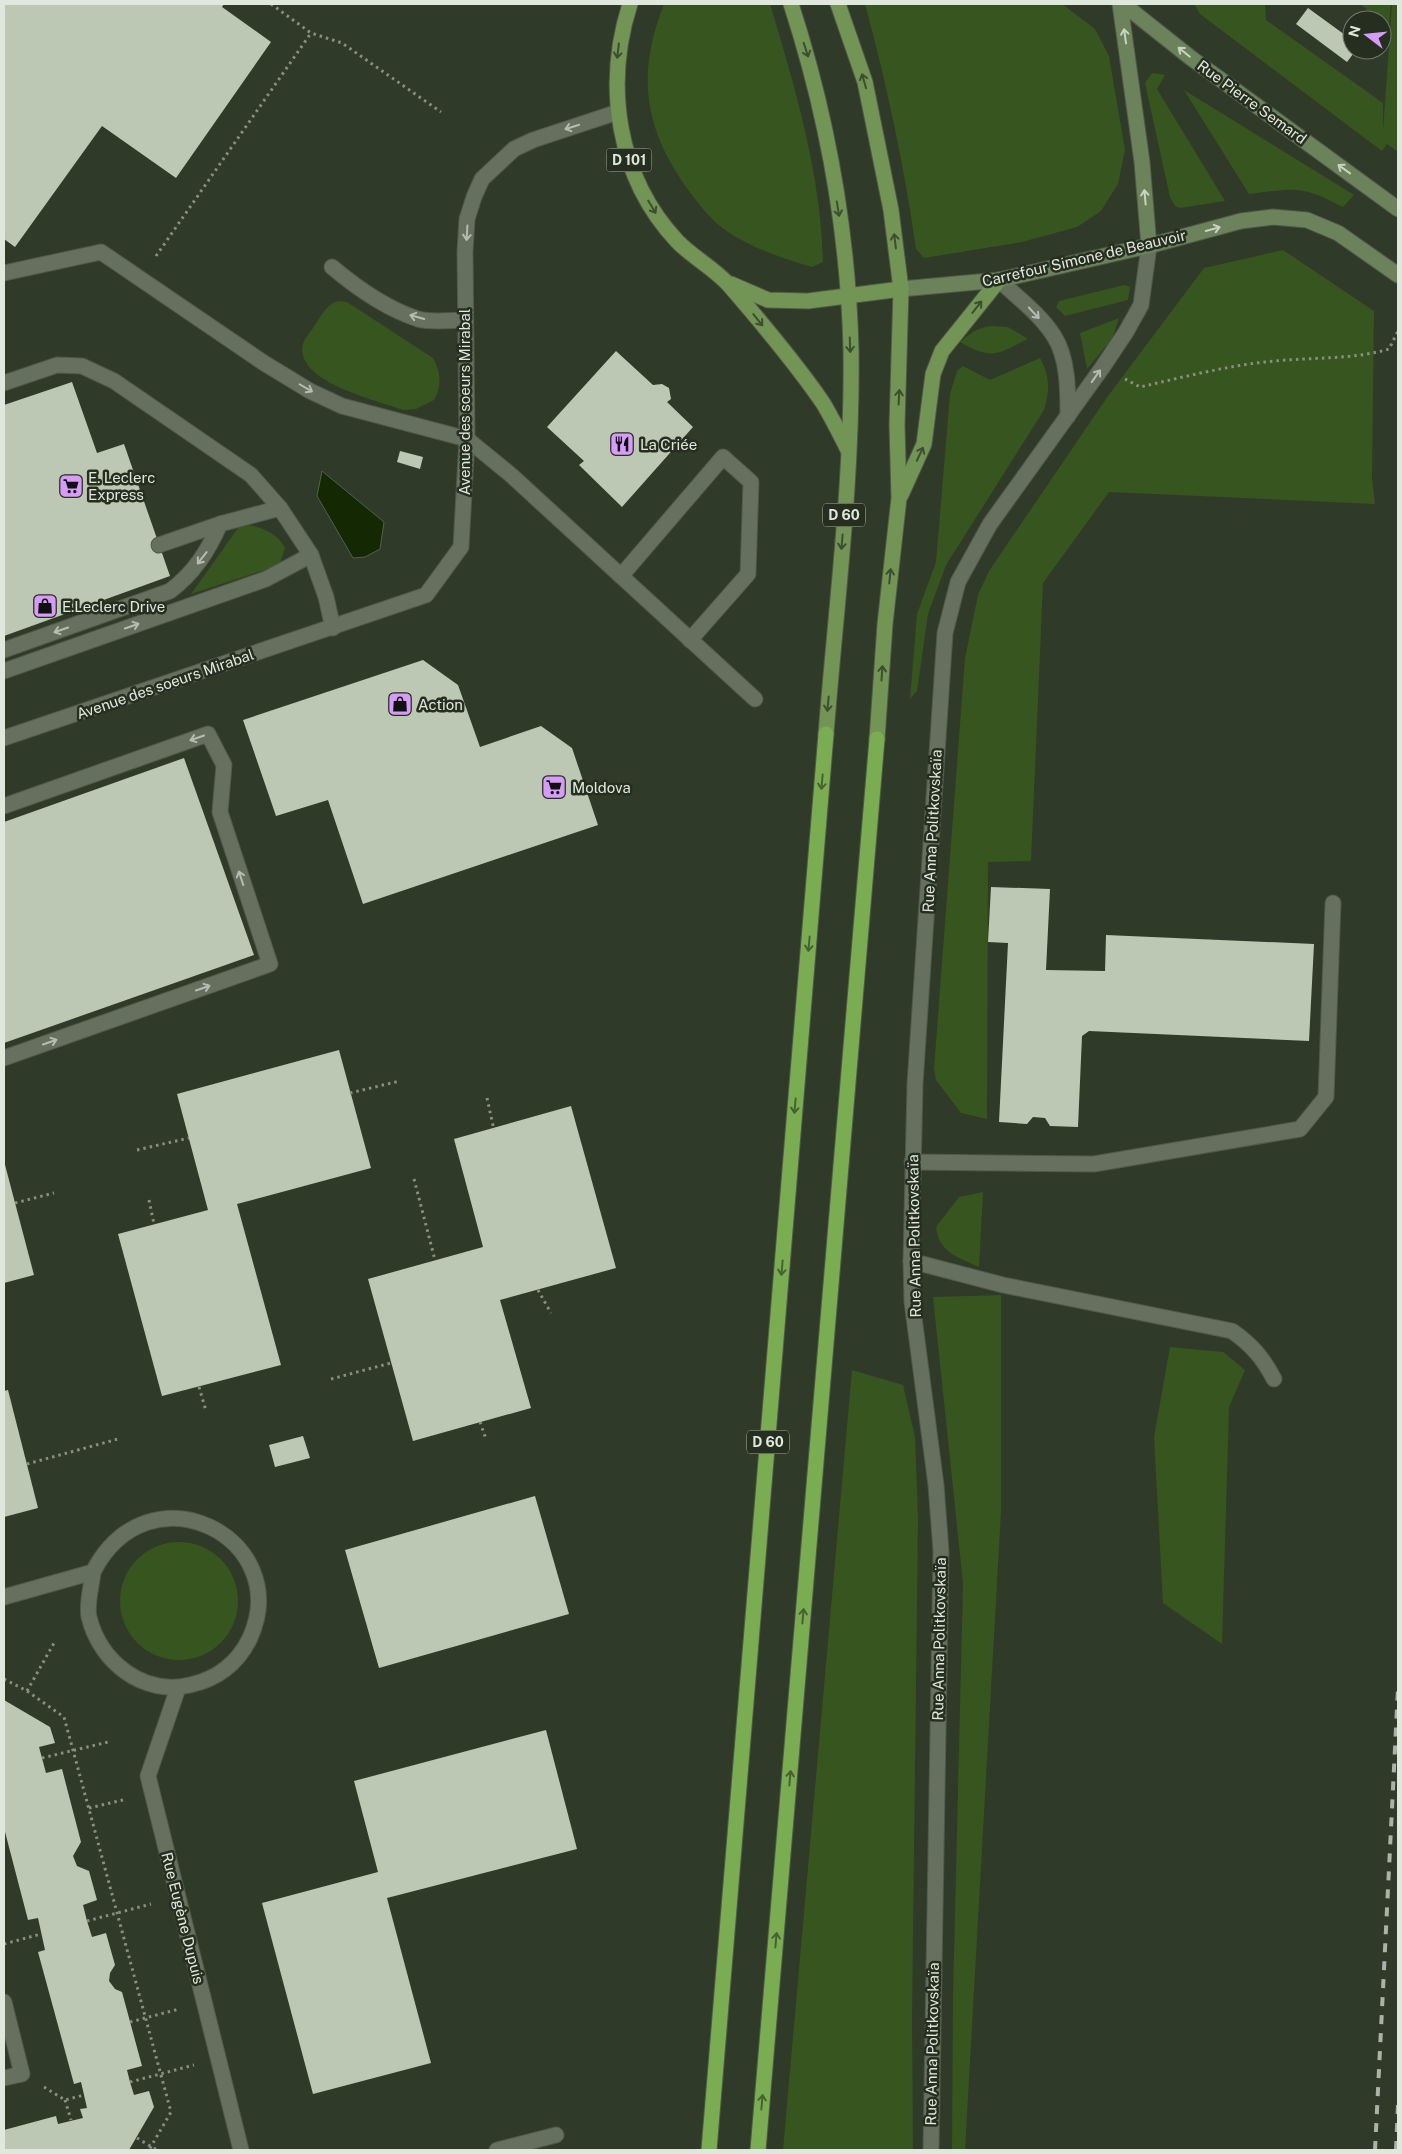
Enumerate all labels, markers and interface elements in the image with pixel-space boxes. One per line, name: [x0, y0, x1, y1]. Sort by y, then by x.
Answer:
north arrow: [1342, 10, 1392, 60]
text: N: [1345, 24, 1364, 39]
one-way arrow: [1120, 28, 1130, 44]
one-way arrow: [802, 42, 811, 57]
one-way arrow: [613, 43, 623, 59]
one-way arrow: [1178, 47, 1191, 58]
street label: Rue Pierre Semard: [1194, 57, 1310, 147]
one-way arrow: [859, 74, 869, 90]
one-way arrow: [564, 123, 580, 133]
road number: D 101: [606, 148, 652, 172]
one-way arrow: [1338, 163, 1351, 174]
one-way arrow: [1140, 189, 1150, 205]
one-way arrow: [647, 199, 657, 213]
one-way arrow: [834, 201, 844, 217]
one-way arrow: [1205, 223, 1221, 233]
one-way arrow: [462, 225, 471, 241]
street label: Carrefour Simone de Beauvoir: [980, 226, 1188, 290]
one-way arrow: [890, 233, 900, 249]
one-way arrow: [972, 301, 983, 314]
one-way arrow: [1028, 307, 1040, 320]
street label: Avenue des soeurs Mirabal: [456, 309, 473, 495]
one-way arrow: [409, 312, 425, 321]
one-way arrow: [752, 314, 763, 327]
one-way arrow: [846, 337, 855, 353]
one-way arrow: [1091, 369, 1101, 383]
one-way arrow: [298, 384, 312, 394]
one-way arrow: [894, 389, 903, 405]
restaurant icon: La Criée: [609, 431, 635, 457]
place label: La Criée: [640, 436, 697, 453]
one-way arrow: [915, 447, 925, 462]
place label: E. Leclerc Express: [88, 469, 155, 503]
supermarket icon: E. Leclerc Express: [58, 473, 84, 499]
road number: D 60: [823, 504, 865, 526]
one-way arrow: [837, 534, 846, 550]
one-way arrow: [197, 551, 207, 565]
one-way arrow: [885, 568, 894, 584]
shop icon: E.Leclerc Drive: [32, 593, 58, 619]
place label: E.Leclerc Drive: [62, 598, 165, 615]
one-way arrow: [124, 621, 140, 630]
one-way arrow: [54, 626, 69, 635]
street label: Avenue des soeurs Mirabal: [74, 646, 256, 722]
one-way arrow: [877, 665, 886, 681]
shop icon: Action: [387, 691, 413, 717]
place label: Action: [418, 696, 463, 713]
one-way arrow: [824, 696, 833, 712]
one-way arrow: [190, 734, 205, 743]
street label: Rue Anna Politkovskaïa: [919, 749, 945, 913]
supermarket icon: Moldova: [541, 774, 567, 800]
one-way arrow: [817, 774, 827, 790]
place label: Moldova: [572, 779, 631, 796]
one-way arrow: [236, 870, 246, 886]
one-way arrow: [804, 936, 813, 952]
one-way arrow: [195, 983, 210, 992]
one-way arrow: [41, 1037, 57, 1046]
one-way arrow: [791, 1098, 800, 1114]
street label: Rue Anna Politkovskaïa: [904, 1154, 924, 1318]
one-way arrow: [777, 1260, 787, 1276]
road number: D 60: [747, 1430, 789, 1454]
street label: Rue Anna Politkovskaïa: [929, 1557, 949, 1721]
one-way arrow: [799, 1608, 808, 1624]
one-way arrow: [785, 1770, 794, 1786]
street label: Rue Eugène Dupuis: [158, 1850, 208, 1986]
one-way arrow: [771, 1932, 781, 1948]
street label: Rue Anna Politkovskaïa: [922, 1962, 942, 2126]
one-way arrow: [758, 2094, 767, 2110]

